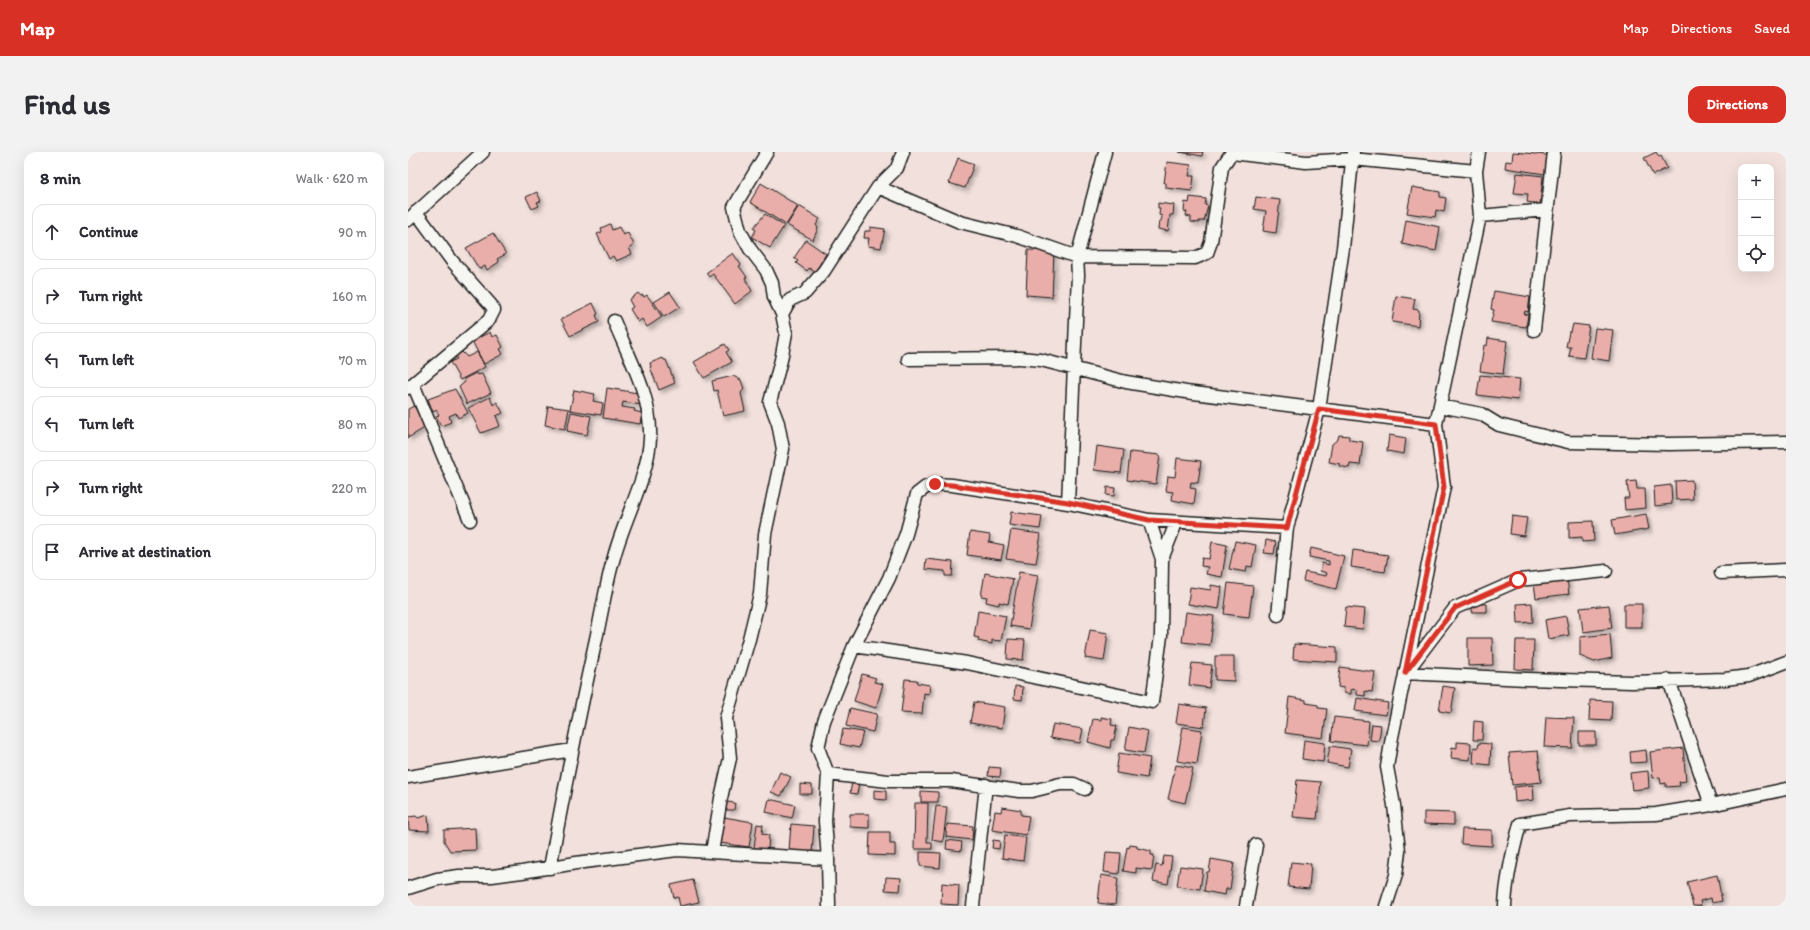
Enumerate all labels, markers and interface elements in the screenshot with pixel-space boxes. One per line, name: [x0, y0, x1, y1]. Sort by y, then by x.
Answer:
text: Map: [20, 17, 55, 40]
text: Map: [1623, 20, 1649, 37]
text: Directions: [1671, 20, 1732, 37]
text: Saved: [1754, 20, 1790, 37]
button: Directions: [1688, 86, 1786, 123]
text: Find us: [24, 87, 111, 121]
map controls: [1738, 164, 1774, 272]
button: +: [1738, 164, 1774, 200]
text: 8 min: [40, 168, 81, 188]
text: Walk · 620 m: [296, 171, 368, 186]
button: −: [1738, 200, 1774, 236]
icon: ahead: [41, 221, 63, 243]
text: Continue: [79, 223, 138, 241]
text: 90 m: [338, 225, 367, 240]
button: locate: [1738, 236, 1774, 272]
icon: right: [41, 285, 63, 307]
text: Turn right: [79, 287, 143, 305]
text: 160 m: [332, 289, 367, 304]
icon: left: [41, 349, 63, 371]
text: Turn left: [79, 351, 134, 369]
text: 70 m: [339, 353, 367, 368]
icon: left: [41, 413, 63, 435]
text: Turn left: [79, 415, 134, 433]
text: 80 m: [338, 417, 367, 432]
route end: [926, 475, 944, 493]
icon: right: [41, 477, 63, 499]
text: Turn right: [79, 479, 143, 497]
text: 220 m: [331, 481, 367, 496]
icon: arrive: [41, 541, 63, 563]
text: Arrive at destination: [79, 543, 211, 561]
route start: [1509, 571, 1527, 589]

